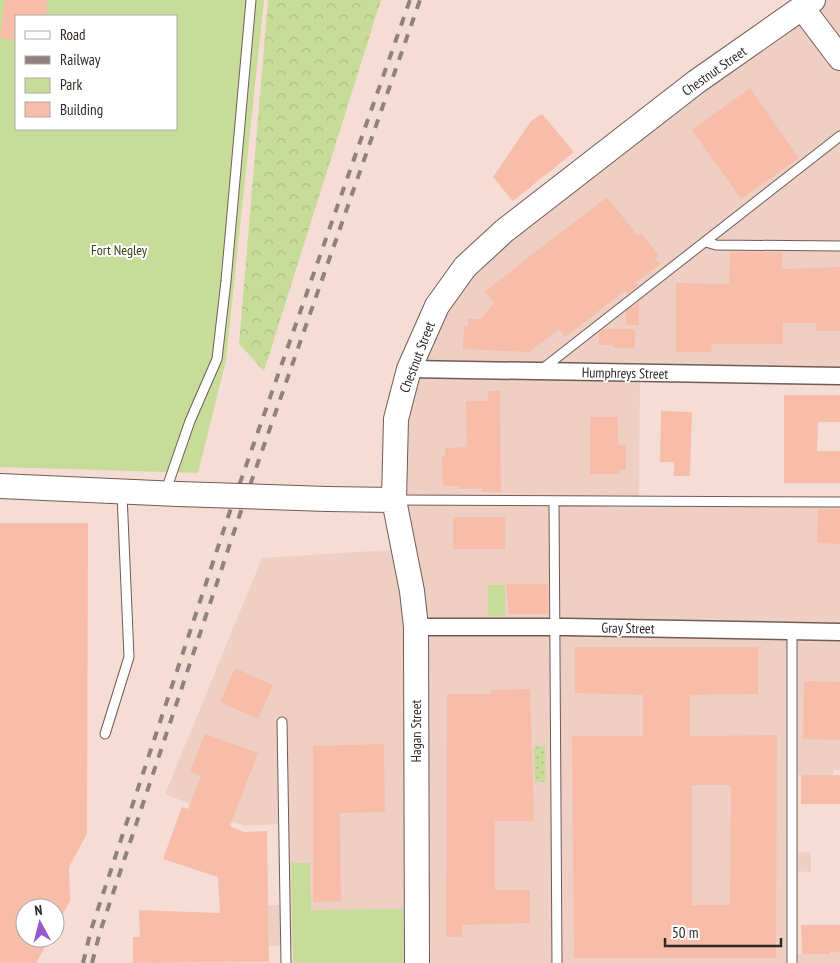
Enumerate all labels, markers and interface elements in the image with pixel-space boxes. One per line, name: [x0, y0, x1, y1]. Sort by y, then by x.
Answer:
legend: [15, 15, 178, 130]
text: Road: [60, 25, 86, 44]
street label: Chestnut Street: [678, 42, 750, 100]
text: Railway: [60, 50, 101, 69]
text: Park: [60, 75, 82, 94]
text: Building: [60, 100, 103, 119]
park label: Fort Negley: [91, 241, 148, 259]
street label: Chestnut Street: [395, 319, 439, 395]
street label: Humphreys Street: [582, 363, 668, 383]
street label: Gray Street: [601, 619, 655, 637]
street label: Hagan Street: [407, 699, 425, 762]
north arrow: [15, 898, 65, 948]
text: N: [34, 901, 43, 919]
scale bar: [665, 916, 781, 948]
text: 50 m: [672, 923, 698, 942]

